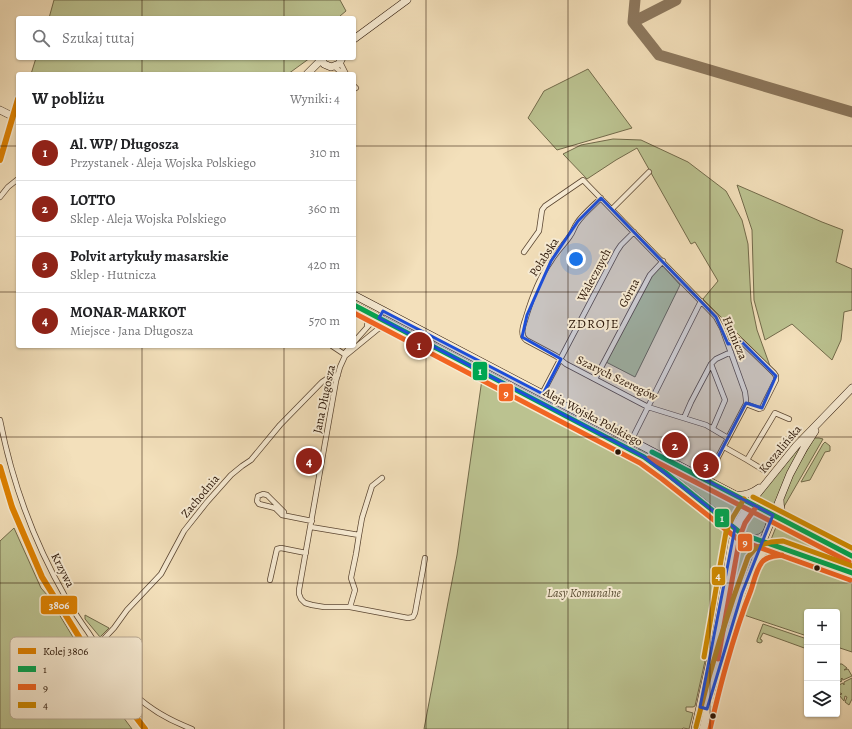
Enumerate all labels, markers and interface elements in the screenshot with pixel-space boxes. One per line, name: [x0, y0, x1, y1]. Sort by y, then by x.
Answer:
search box: [16, 16, 356, 60]
icon: search: [30, 27, 52, 49]
text: Szukaj tutaj: [62, 28, 135, 48]
text: W pobliżu: [32, 87, 104, 110]
text: Wyniki: 4: [290, 90, 340, 107]
text: Al. WP/ Długosza: [70, 134, 179, 154]
text: 1: [43, 144, 47, 161]
text: 310 m: [310, 144, 340, 161]
text: Przystanek · Aleja Wojska Polskiego: [70, 154, 256, 171]
text: LOTTO: [70, 190, 115, 210]
text: 2: [42, 200, 48, 217]
text: 360 m: [308, 200, 340, 217]
text: Sklep · Aleja Wojska Polskiego: [70, 210, 226, 227]
street label: Połabska: [526, 234, 563, 279]
street label: Walecznych: [573, 245, 615, 305]
text: Polvit artykuły masarskie: [70, 246, 229, 266]
your location: [566, 249, 586, 269]
text: 3: [42, 256, 48, 273]
text: 420 m: [308, 256, 340, 273]
text: Sklep · Hutnicza: [70, 266, 156, 283]
street label: Górna: [615, 275, 643, 310]
text: MONAR-MARKOT: [70, 302, 186, 322]
text: 4: [42, 312, 48, 329]
text: 570 m: [309, 312, 340, 329]
street label: Hutnicza: [719, 314, 751, 363]
district label: ZDROJE: [568, 315, 620, 332]
text: Miejsce · Jana Długosza: [70, 322, 193, 339]
pin: 1: [406, 330, 432, 360]
street label: Szarych Szeregów: [574, 351, 661, 405]
line badge: 1: [472, 361, 488, 381]
street label: Jana Długosza: [309, 363, 339, 435]
text: 1: [478, 364, 482, 379]
line badge: 9: [498, 383, 514, 402]
street label: Aleja Wojska Polskiego: [540, 384, 645, 450]
text: 9: [503, 386, 509, 401]
street label: Koszalińska: [755, 421, 805, 476]
pin: 2: [662, 430, 688, 460]
pin: 4: [296, 446, 322, 476]
unlabelled marker: [613, 447, 623, 457]
pin: 3: [693, 450, 719, 480]
street label: Zachodnia: [177, 471, 223, 521]
line badge: 1: [714, 508, 730, 528]
text: 1: [720, 511, 724, 526]
line badge: 9: [737, 533, 753, 552]
text: 9: [742, 535, 748, 550]
street label: Krzywa: [48, 550, 79, 590]
unlabelled marker: [812, 563, 822, 573]
line badge: 4: [711, 566, 726, 586]
text: 4: [715, 569, 721, 584]
park label: Lasy Komunalne: [547, 585, 622, 601]
line badge: 3806: [40, 595, 78, 615]
text: 3806: [49, 598, 69, 613]
map controls: [804, 609, 840, 717]
button: +: [804, 609, 840, 645]
legend: [10, 637, 142, 719]
text: Kolej 3806: [43, 644, 88, 659]
button: −: [804, 645, 840, 681]
text: 1: [43, 662, 47, 677]
text: 9: [43, 680, 48, 695]
button: layers: [804, 681, 840, 717]
text: 4: [43, 698, 48, 713]
unlabelled marker: [708, 711, 718, 721]

